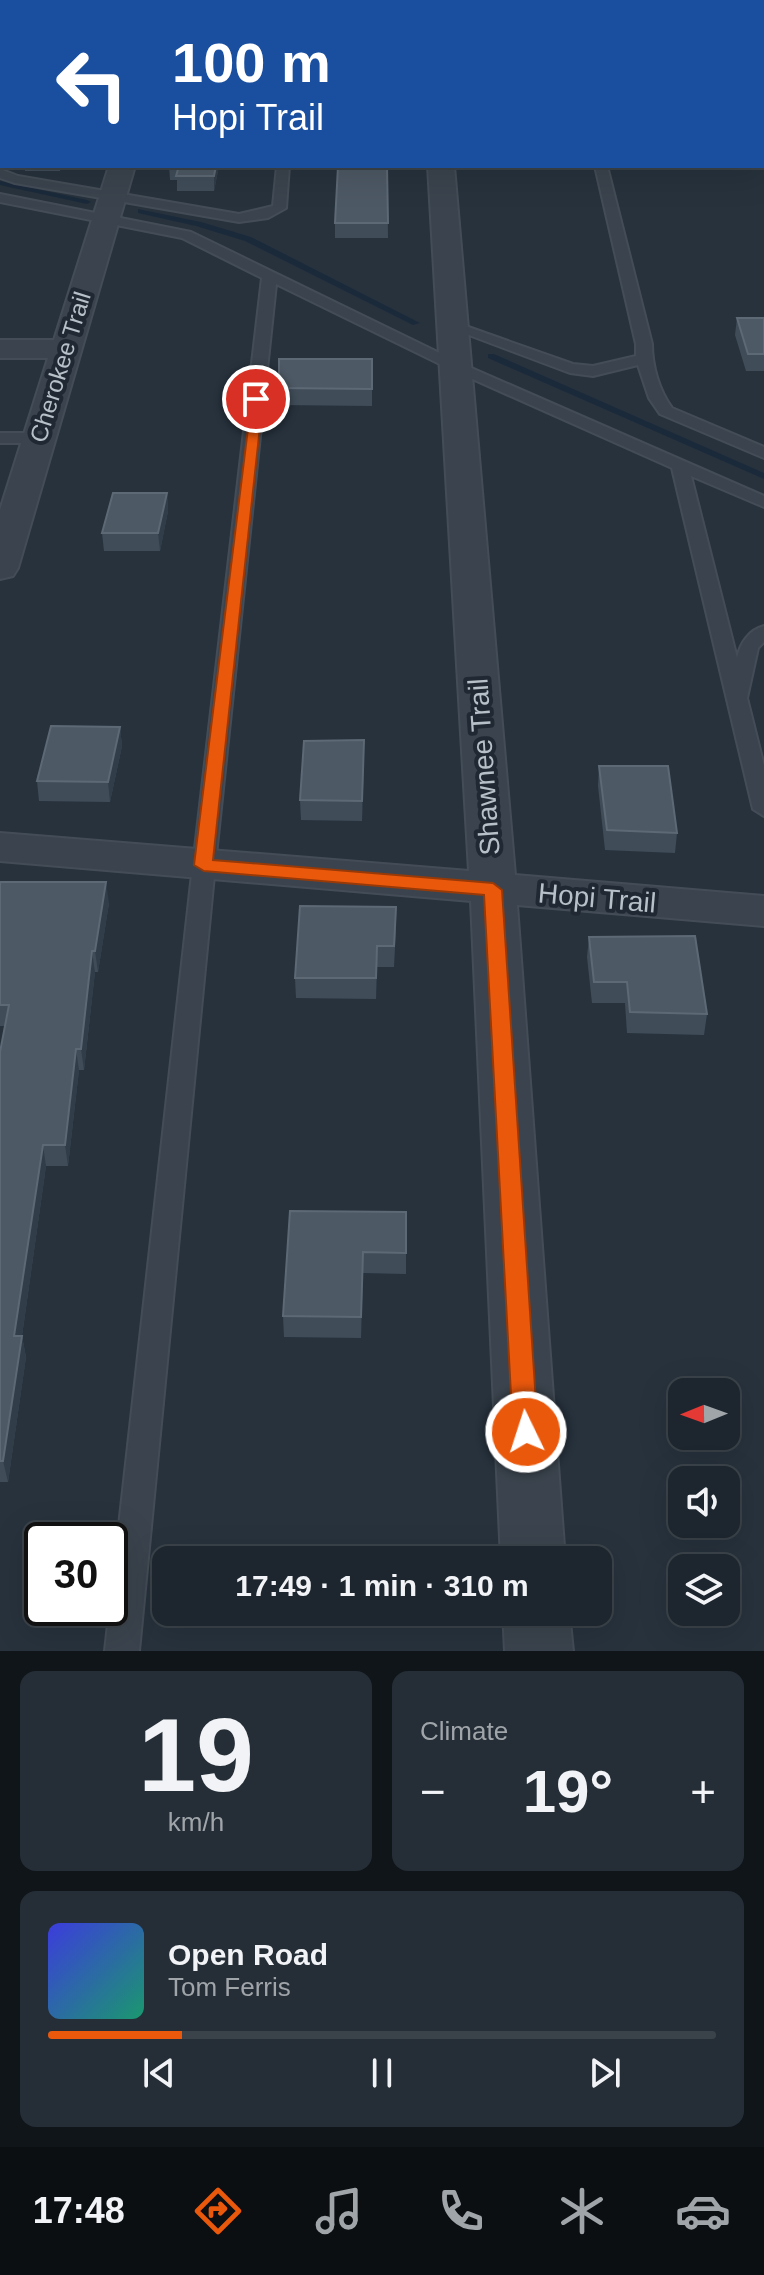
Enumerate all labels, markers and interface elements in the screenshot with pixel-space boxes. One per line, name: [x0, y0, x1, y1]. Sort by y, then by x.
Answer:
text: 100 m: [172, 31, 331, 94]
icon: left: [40, 32, 144, 136]
text: Hopi Trail: [172, 97, 324, 138]
street label: Cherokee Trail: [24, 288, 96, 446]
pin: [222, 365, 290, 433]
icon: arrive: [234, 377, 278, 421]
street label: Shawnee Trail: [462, 677, 506, 857]
street label: Hopi Trail: [537, 877, 657, 919]
north arrow: [668, 1378, 740, 1450]
map controls: [668, 1378, 740, 1626]
position arrow: [484, 1390, 568, 1474]
button: sound: [668, 1466, 740, 1538]
speed limit sign: 30: [24, 1522, 128, 1626]
button: layers: [668, 1554, 740, 1626]
text: 17:49 · 1 min · 310 m: [235, 1569, 529, 1602]
text: 19: [138, 1697, 254, 1813]
text: Climate: [420, 1716, 508, 1746]
text: 19°: [523, 1758, 613, 1825]
text: −: [420, 1767, 446, 1816]
text: +: [690, 1767, 716, 1816]
text: km/h: [168, 1807, 224, 1837]
text: Open Road: [168, 1938, 328, 1971]
text: Tom Ferris: [168, 1972, 291, 2002]
icon: previous: [137, 2051, 181, 2095]
icon: pause: [360, 2051, 404, 2095]
icon: next: [583, 2051, 627, 2095]
icon: directions: [190, 2183, 246, 2239]
icon: music: [311, 2183, 367, 2239]
icon: phone: [433, 2183, 489, 2239]
icon: climate: [554, 2183, 610, 2239]
icon: car: [675, 2183, 731, 2239]
text: 17:48: [33, 2190, 125, 2231]

